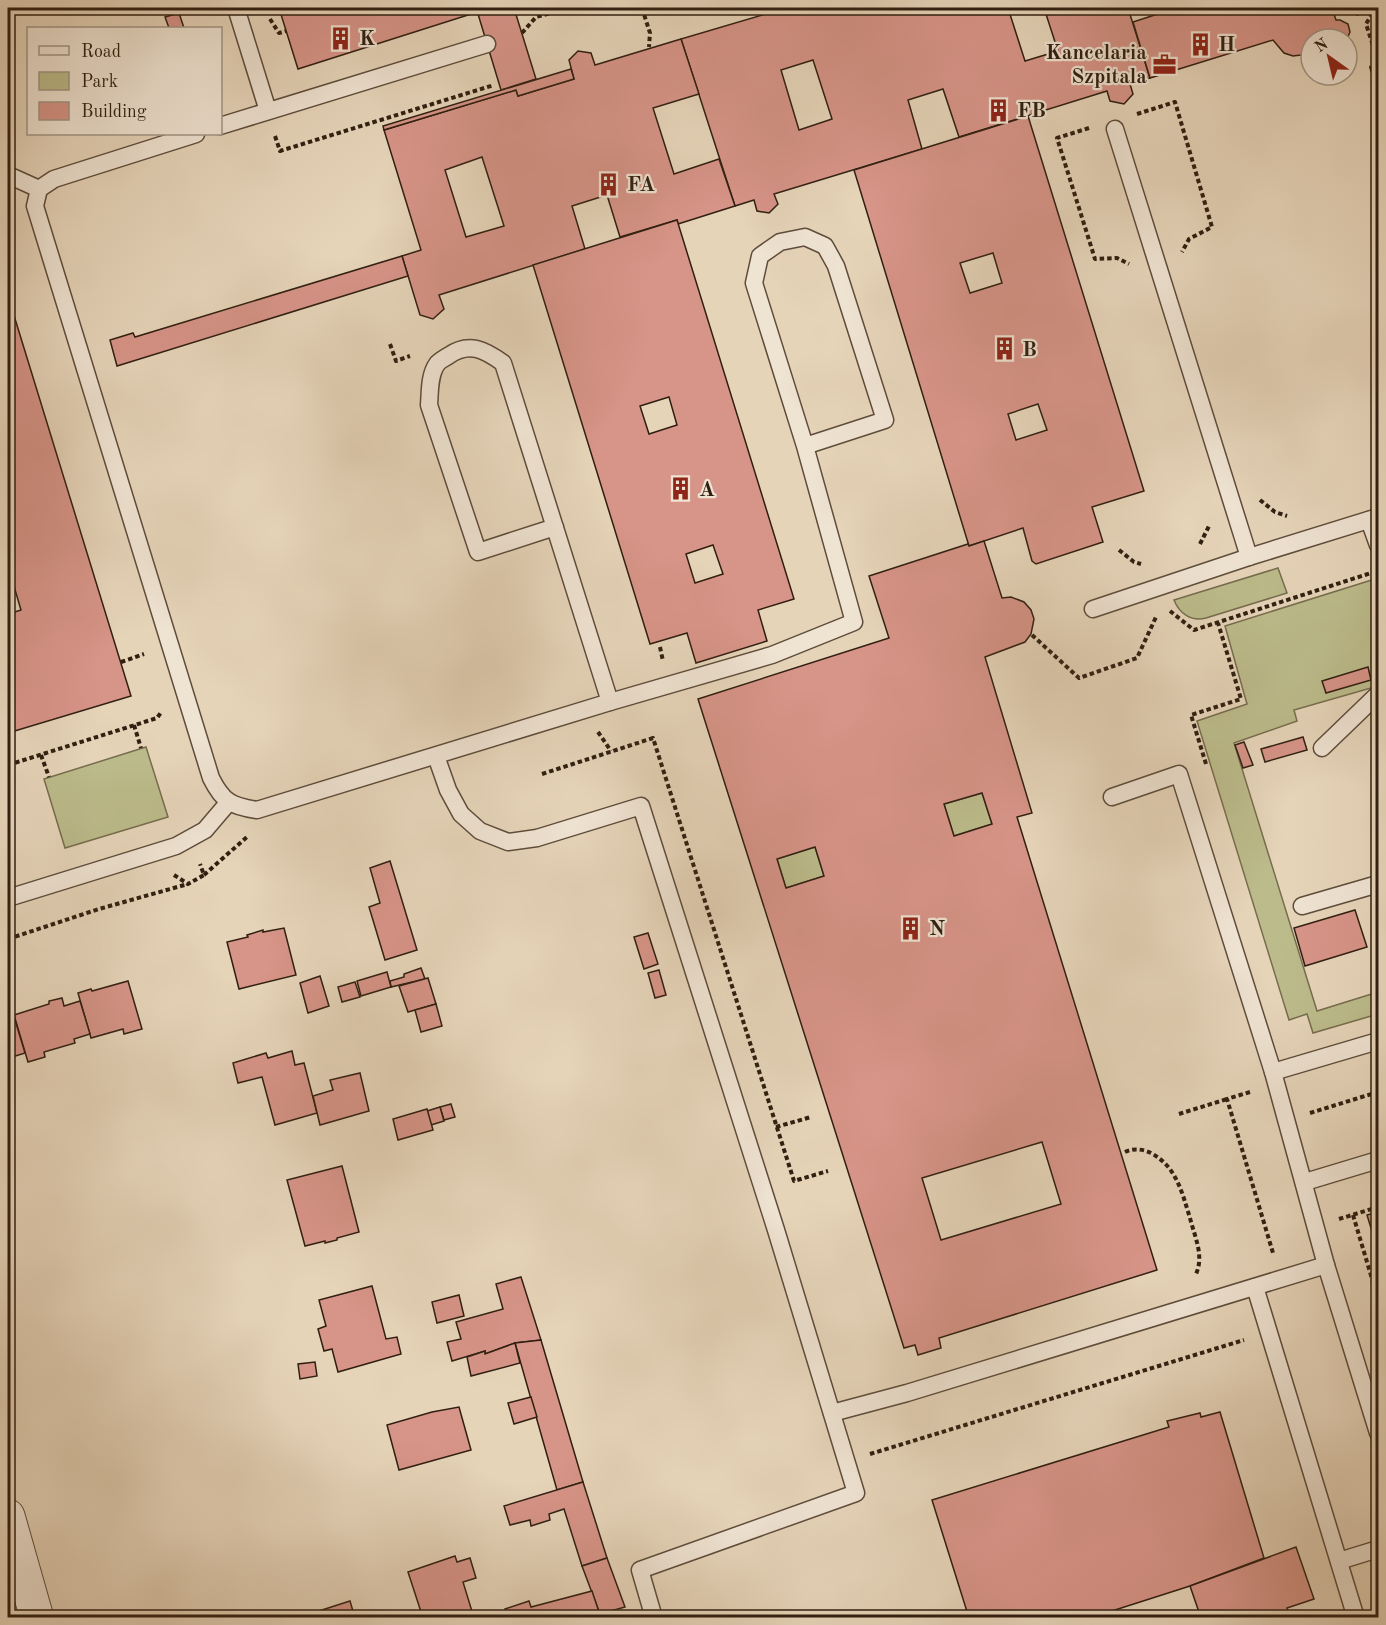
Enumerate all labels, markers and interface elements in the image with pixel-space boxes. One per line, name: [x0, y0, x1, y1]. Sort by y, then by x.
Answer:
building icon: K: [328, 25, 354, 51]
legend: [27, 27, 222, 135]
north arrow: [1299, 27, 1359, 87]
place label: K: [359, 29, 375, 50]
building icon: H: [1187, 31, 1213, 57]
place label: H: [1218, 35, 1235, 56]
text: N: [1312, 36, 1332, 56]
text: Road: [81, 43, 121, 61]
place label: Kancelaria Szpitala: [1046, 43, 1147, 88]
office icon: Kancelaria Szpitala: [1152, 51, 1178, 77]
text: Park: [81, 73, 118, 91]
building icon: FB: [986, 97, 1012, 123]
place label: FB: [1017, 101, 1046, 122]
text: Building: [81, 103, 147, 121]
building icon: FA: [596, 171, 622, 197]
place label: FA: [627, 175, 655, 196]
building icon: B: [991, 336, 1017, 362]
place label: B: [1022, 340, 1037, 361]
building icon: A: [668, 476, 694, 502]
place label: A: [699, 480, 715, 501]
building icon: N: [898, 915, 924, 941]
place label: N: [929, 919, 945, 940]

